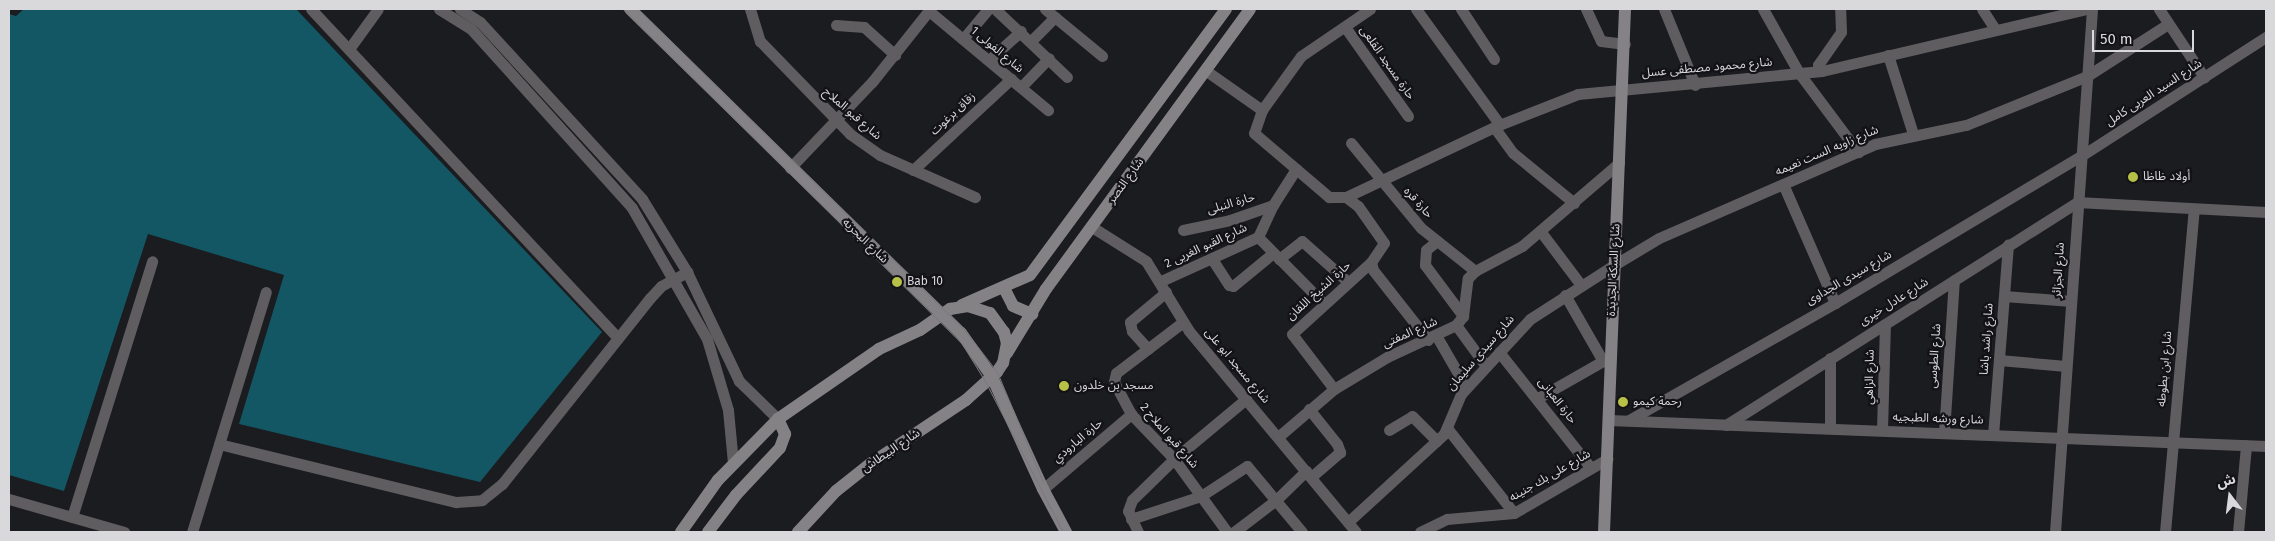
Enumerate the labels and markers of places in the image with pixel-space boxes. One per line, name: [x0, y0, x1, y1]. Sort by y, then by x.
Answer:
place label: أولاد ظاظا: [2143, 170, 2190, 184]
marker: أولاد ظاظا: [2127, 171, 2139, 183]
place label: Bab 10: [907, 275, 943, 289]
marker: Bab 10: [891, 276, 903, 288]
place label: مسجد بن خلدون: [1074, 379, 1154, 393]
marker: مسجد بن خلدون: [1058, 380, 1070, 392]
place label: رحمة كيمو: [1633, 395, 1682, 409]
marker: رحمة كيمو: [1617, 396, 1629, 408]

